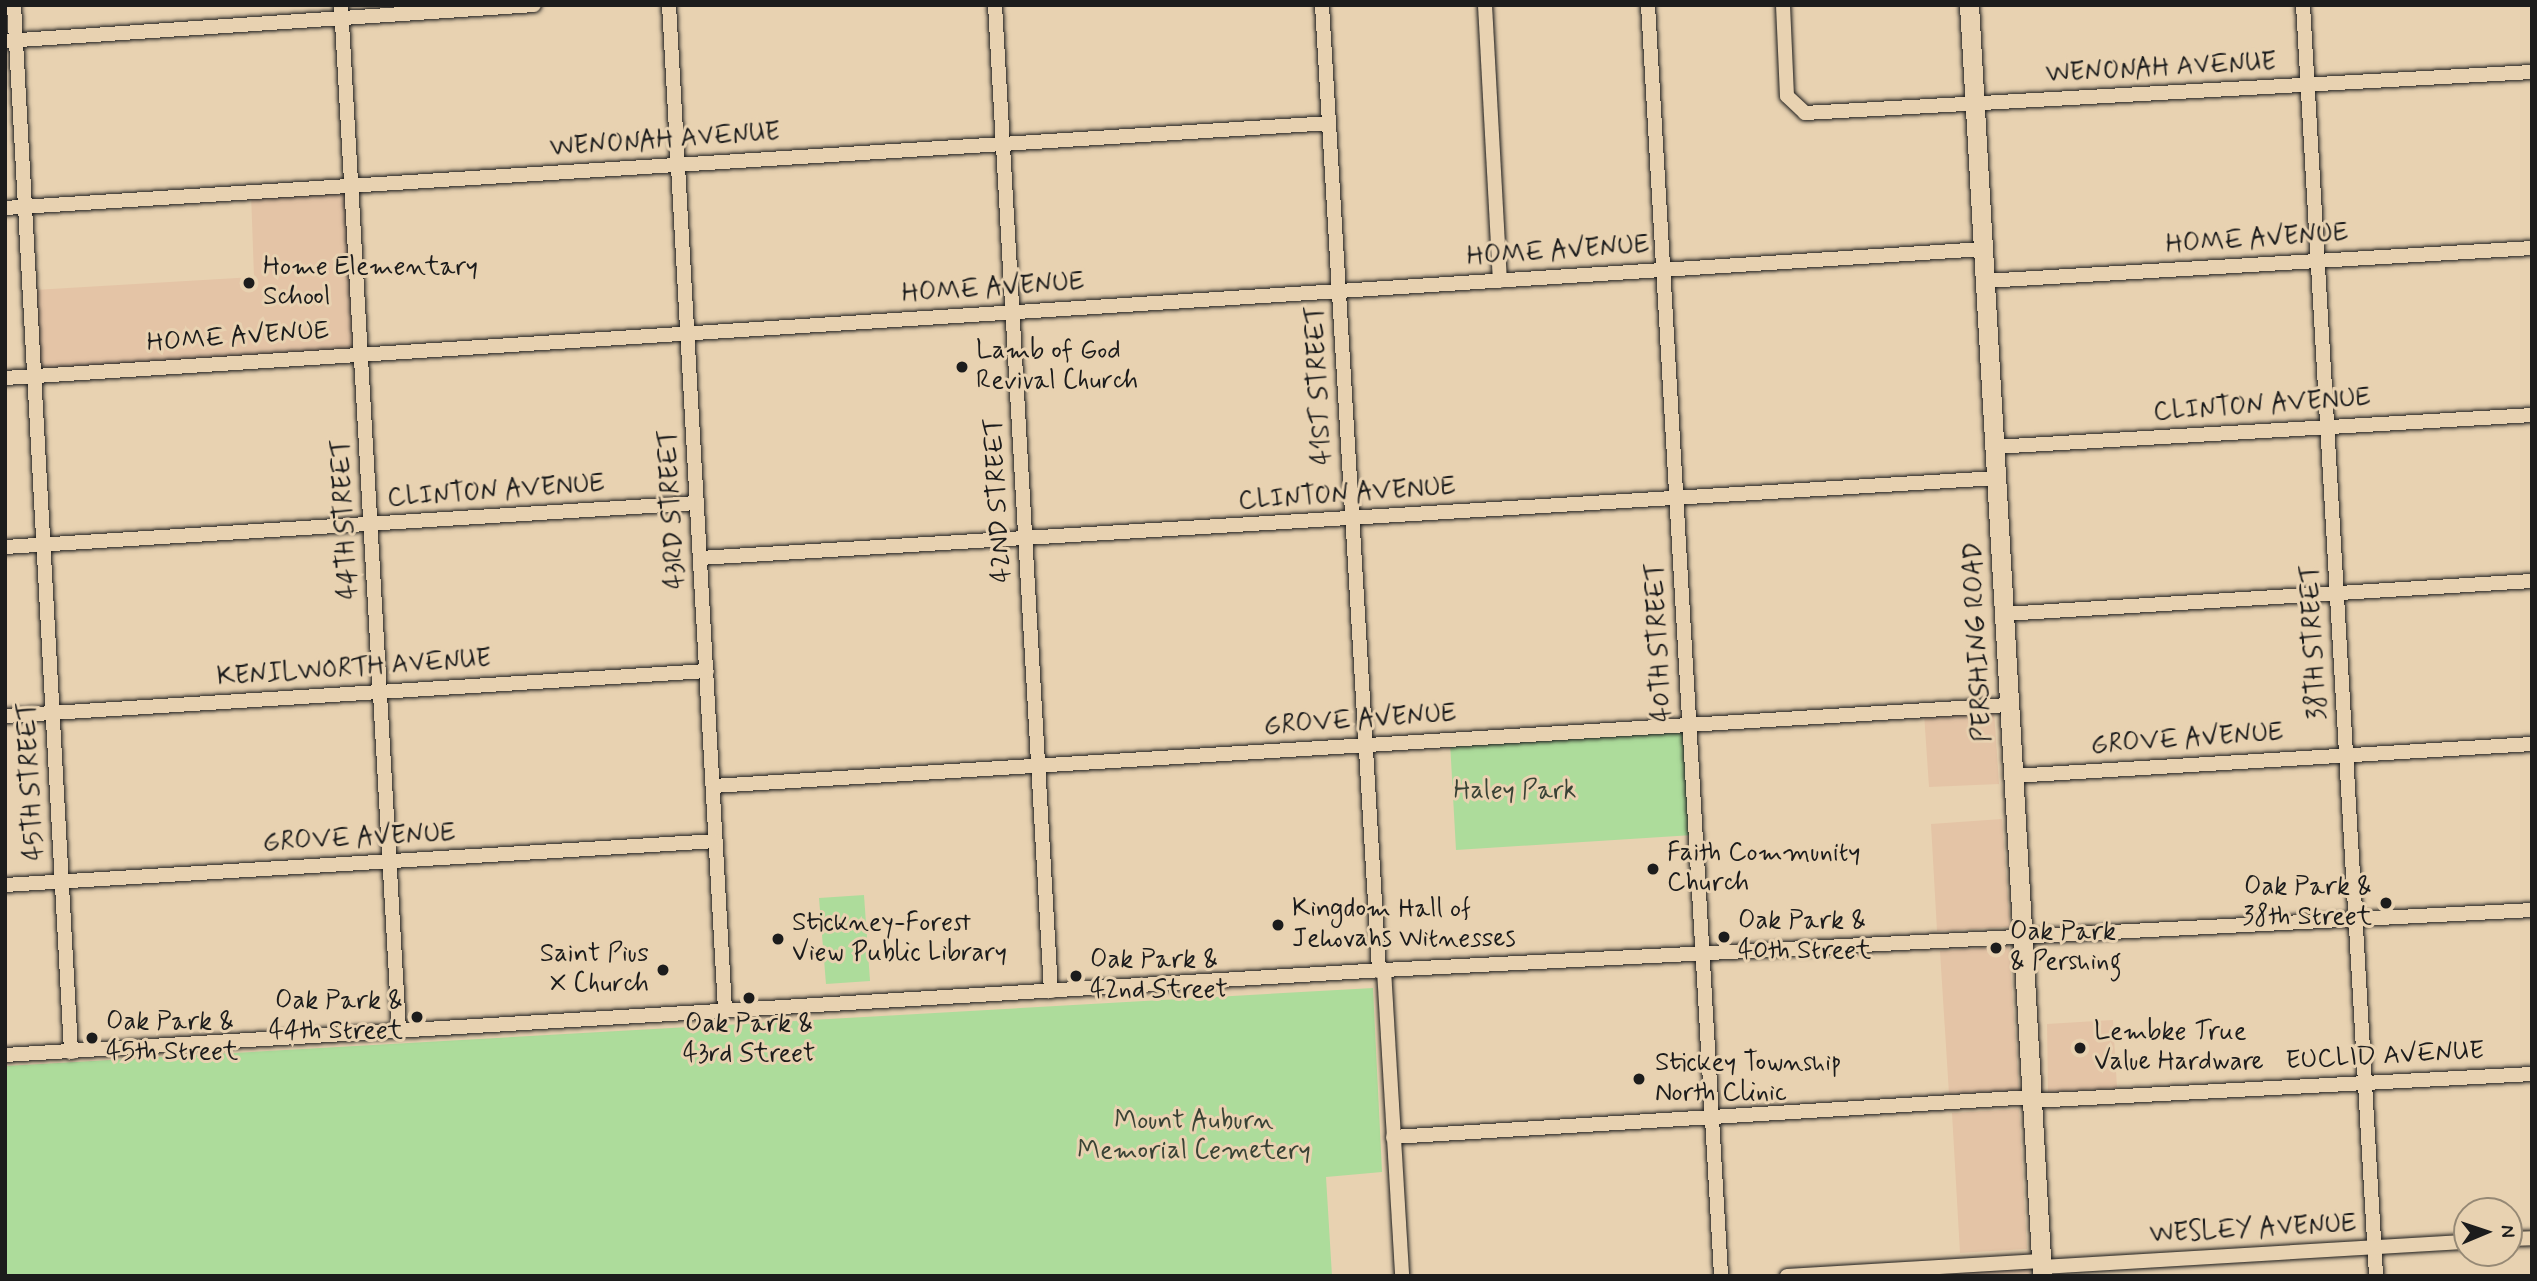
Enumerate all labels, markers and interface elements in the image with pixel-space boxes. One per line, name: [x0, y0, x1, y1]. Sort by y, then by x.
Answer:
street label: WENONAH AVENUE: [2044, 47, 2278, 91]
street label: WENONAH AVENUE: [548, 117, 782, 165]
street label: HOME AVENUE: [2163, 218, 2351, 262]
street label: HOME AVENUE: [1464, 230, 1652, 274]
place label: Home Elementary School: [263, 252, 476, 314]
street label: HOME AVENUE: [899, 267, 1087, 311]
marker: Home Elementary School: [241, 275, 257, 291]
street label: 41ST STREET: [1300, 303, 1340, 467]
street label: HOME AVENUE: [144, 316, 332, 360]
place label: Lamb of God Revival Church: [976, 336, 1145, 398]
marker: Lamb of God Revival Church: [954, 359, 970, 375]
street label: CLINTON AVENUE: [2151, 383, 2373, 429]
street label: 42ND STREET: [979, 415, 1019, 585]
street label: 43RD STREET: [653, 427, 693, 591]
street label: 44TH STREET: [326, 436, 366, 602]
street label: CLINTON AVENUE: [385, 469, 607, 515]
street label: CLINTON AVENUE: [1236, 472, 1458, 518]
street label: PERSHING ROAD: [1958, 541, 2000, 743]
street label: 40TH STREET: [1640, 560, 1680, 724]
street label: 38TH STREET: [2295, 562, 2335, 722]
street label: KENILWORTH AVENUE: [215, 644, 493, 694]
street label: 45TH STREET: [12, 699, 52, 863]
street label: GROVE AVENUE: [1261, 699, 1459, 743]
street label: GROVE AVENUE: [2088, 718, 2286, 762]
park label: Haley Park: [1455, 776, 1575, 808]
street label: GROVE AVENUE: [260, 818, 458, 860]
place label: Faith Community Church: [1667, 838, 1861, 900]
marker: Faith Community Church: [1645, 861, 1661, 877]
place label: Oak Park & 38th Street: [2243, 872, 2372, 934]
place label: Kingdom Hall of Jehovahs Witnesses: [1292, 894, 1516, 956]
marker: Oak Park & 38th Street: [2378, 895, 2394, 911]
place label: Oak Park & 40th Street: [1738, 906, 1871, 968]
place label: Stickney-Forest View Public Library: [792, 908, 1012, 970]
marker: Kingdom Hall of Jehovahs Witnesses: [1270, 917, 1286, 933]
place label: Oak Park & Pershing: [2010, 917, 2122, 978]
marker: Oak Park & 40th Street: [1716, 929, 1732, 945]
marker: Stickney-Forest View Public Library: [770, 931, 786, 947]
place label: Saint Pius X Church: [540, 939, 649, 1000]
marker: Oak Park & Pershing: [1988, 940, 2004, 956]
place label: Oak Park & 42nd Street: [1090, 945, 1226, 1006]
marker: Saint Pius X Church: [655, 962, 671, 978]
marker: Oak Park & 42nd Street: [1068, 968, 1084, 984]
place label: Oak Park & 44th Street: [269, 986, 403, 1048]
marker: Oak Park & 43rd Street: [741, 990, 757, 1006]
place label: Oak Park & 45th Street: [106, 1007, 238, 1068]
marker: Oak Park & 44th Street: [409, 1009, 425, 1025]
place label: Oak Park & 43rd Street: [683, 1009, 815, 1070]
place label: Lembke True Value Hardware: [2094, 1017, 2264, 1078]
marker: Oak Park & 45th Street: [84, 1030, 100, 1046]
street label: EUCLID AVENUE: [2285, 1036, 2485, 1078]
marker: Lembke True Value Hardware: [2072, 1040, 2088, 1056]
place label: Stickey Township North Clinic: [1655, 1048, 1842, 1110]
marker: Stickey Township North Clinic: [1629, 1069, 1649, 1089]
park label: Mount Auburn Memorial Cemetery: [1077, 1106, 1311, 1168]
north arrow: [2453, 1197, 2523, 1267]
street label: WESLEY AVENUE: [2147, 1209, 2359, 1251]
text: N: [2495, 1225, 2520, 1238]

